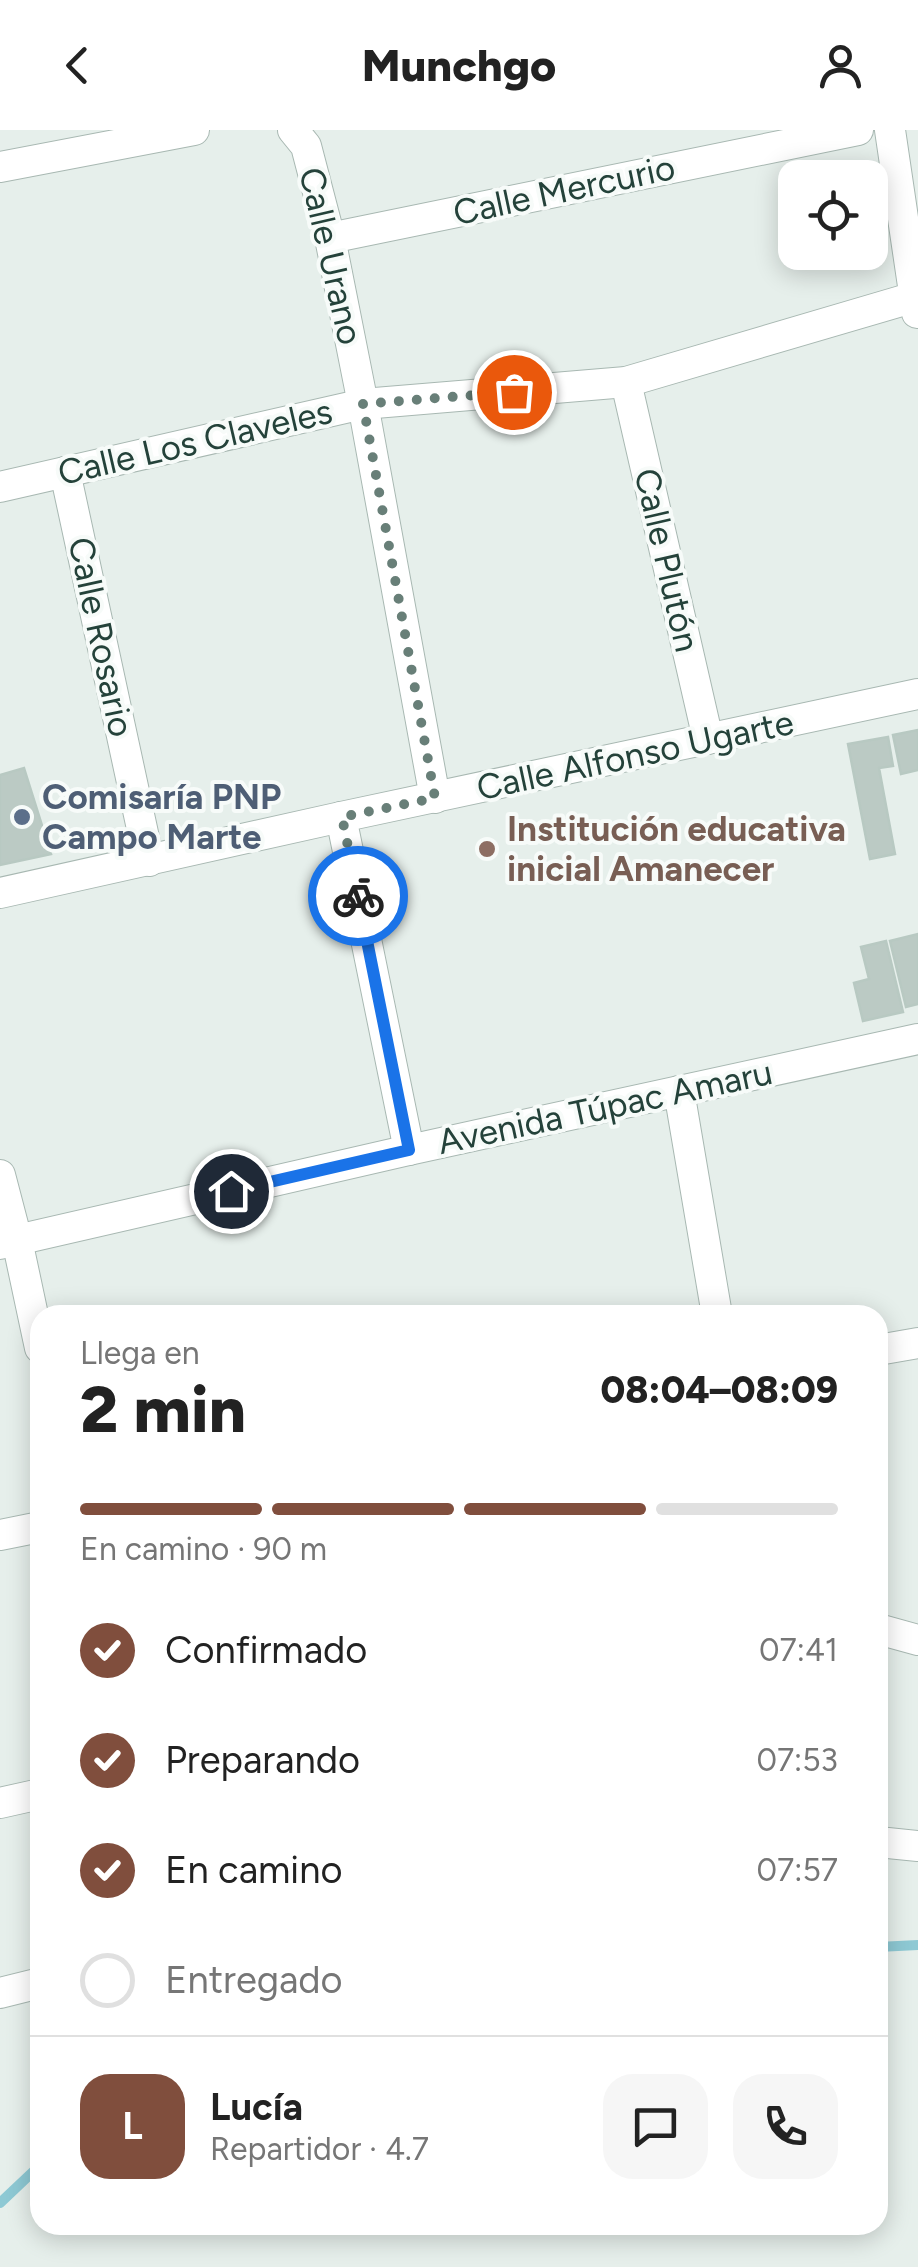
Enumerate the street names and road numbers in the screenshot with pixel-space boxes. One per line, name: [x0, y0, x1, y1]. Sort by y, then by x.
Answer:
street label: Calle Mercurio: [449, 146, 679, 234]
street label: Calle Urano: [290, 163, 372, 349]
street label: Calle Los Claveles: [54, 390, 336, 494]
street label: Calle Plutón: [626, 464, 708, 656]
street label: Calle Rosario: [59, 533, 143, 741]
street label: Calle Alfonso Ugarte: [473, 701, 797, 809]
street label: Avenida Túpac Amaru: [434, 1051, 776, 1163]

